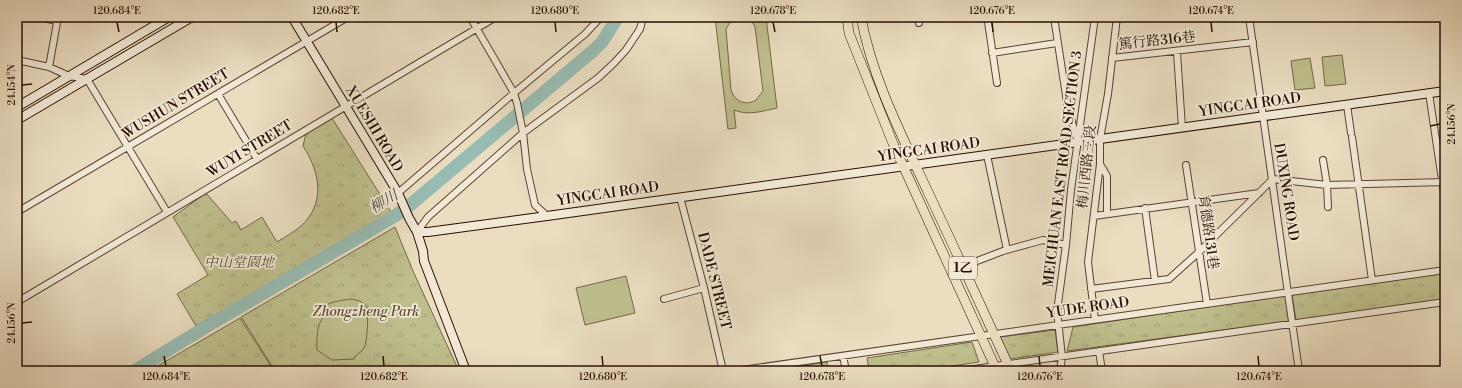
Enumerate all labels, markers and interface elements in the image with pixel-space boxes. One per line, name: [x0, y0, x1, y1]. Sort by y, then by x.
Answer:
text: 120.684°E: [93, 5, 141, 17]
text: 120.682°E: [312, 5, 360, 17]
text: 120.680°E: [531, 5, 579, 17]
text: 120.678°E: [750, 5, 796, 17]
text: 120.676°E: [969, 5, 1015, 17]
text: 120.674°E: [1188, 5, 1234, 17]
street label: 篤行路316巷: [1118, 28, 1196, 54]
street label: MEICHUAN EAST ROAD SECTION 3: [1040, 49, 1086, 288]
text: 24.154°N: [6, 64, 18, 106]
street label: WUSHUN STREET: [118, 65, 233, 144]
street label: XUESHI ROAD: [341, 82, 407, 175]
street label: YINGCAI ROAD: [1197, 89, 1302, 121]
text: 24.156°N: [1446, 103, 1458, 145]
street label: WUYI STREET: [203, 116, 296, 182]
street label: 梅川西路三段: [1074, 124, 1100, 210]
street label: YINGCAI ROAD: [876, 134, 981, 166]
street label: DUXING ROAD: [1269, 142, 1303, 243]
street label: YINGCAI ROAD: [555, 178, 660, 210]
water label: 柳川: [366, 185, 403, 218]
street label: 育德路131巷: [1194, 193, 1222, 271]
street label: DADE STREET: [693, 230, 735, 332]
park label: 中山堂園地: [204, 254, 276, 272]
road number: 1乙: [949, 257, 977, 279]
street label: YUDE ROAD: [1045, 293, 1131, 323]
text: 24.156°N: [6, 302, 18, 344]
park label: Zhongzheng Park: [313, 303, 419, 321]
text: 120.684°E: [142, 371, 190, 383]
text: 120.682°E: [360, 371, 408, 383]
text: 120.680°E: [579, 371, 627, 383]
text: 120.678°E: [799, 371, 845, 383]
text: 120.676°E: [1017, 371, 1063, 383]
text: 120.674°E: [1236, 371, 1282, 383]

